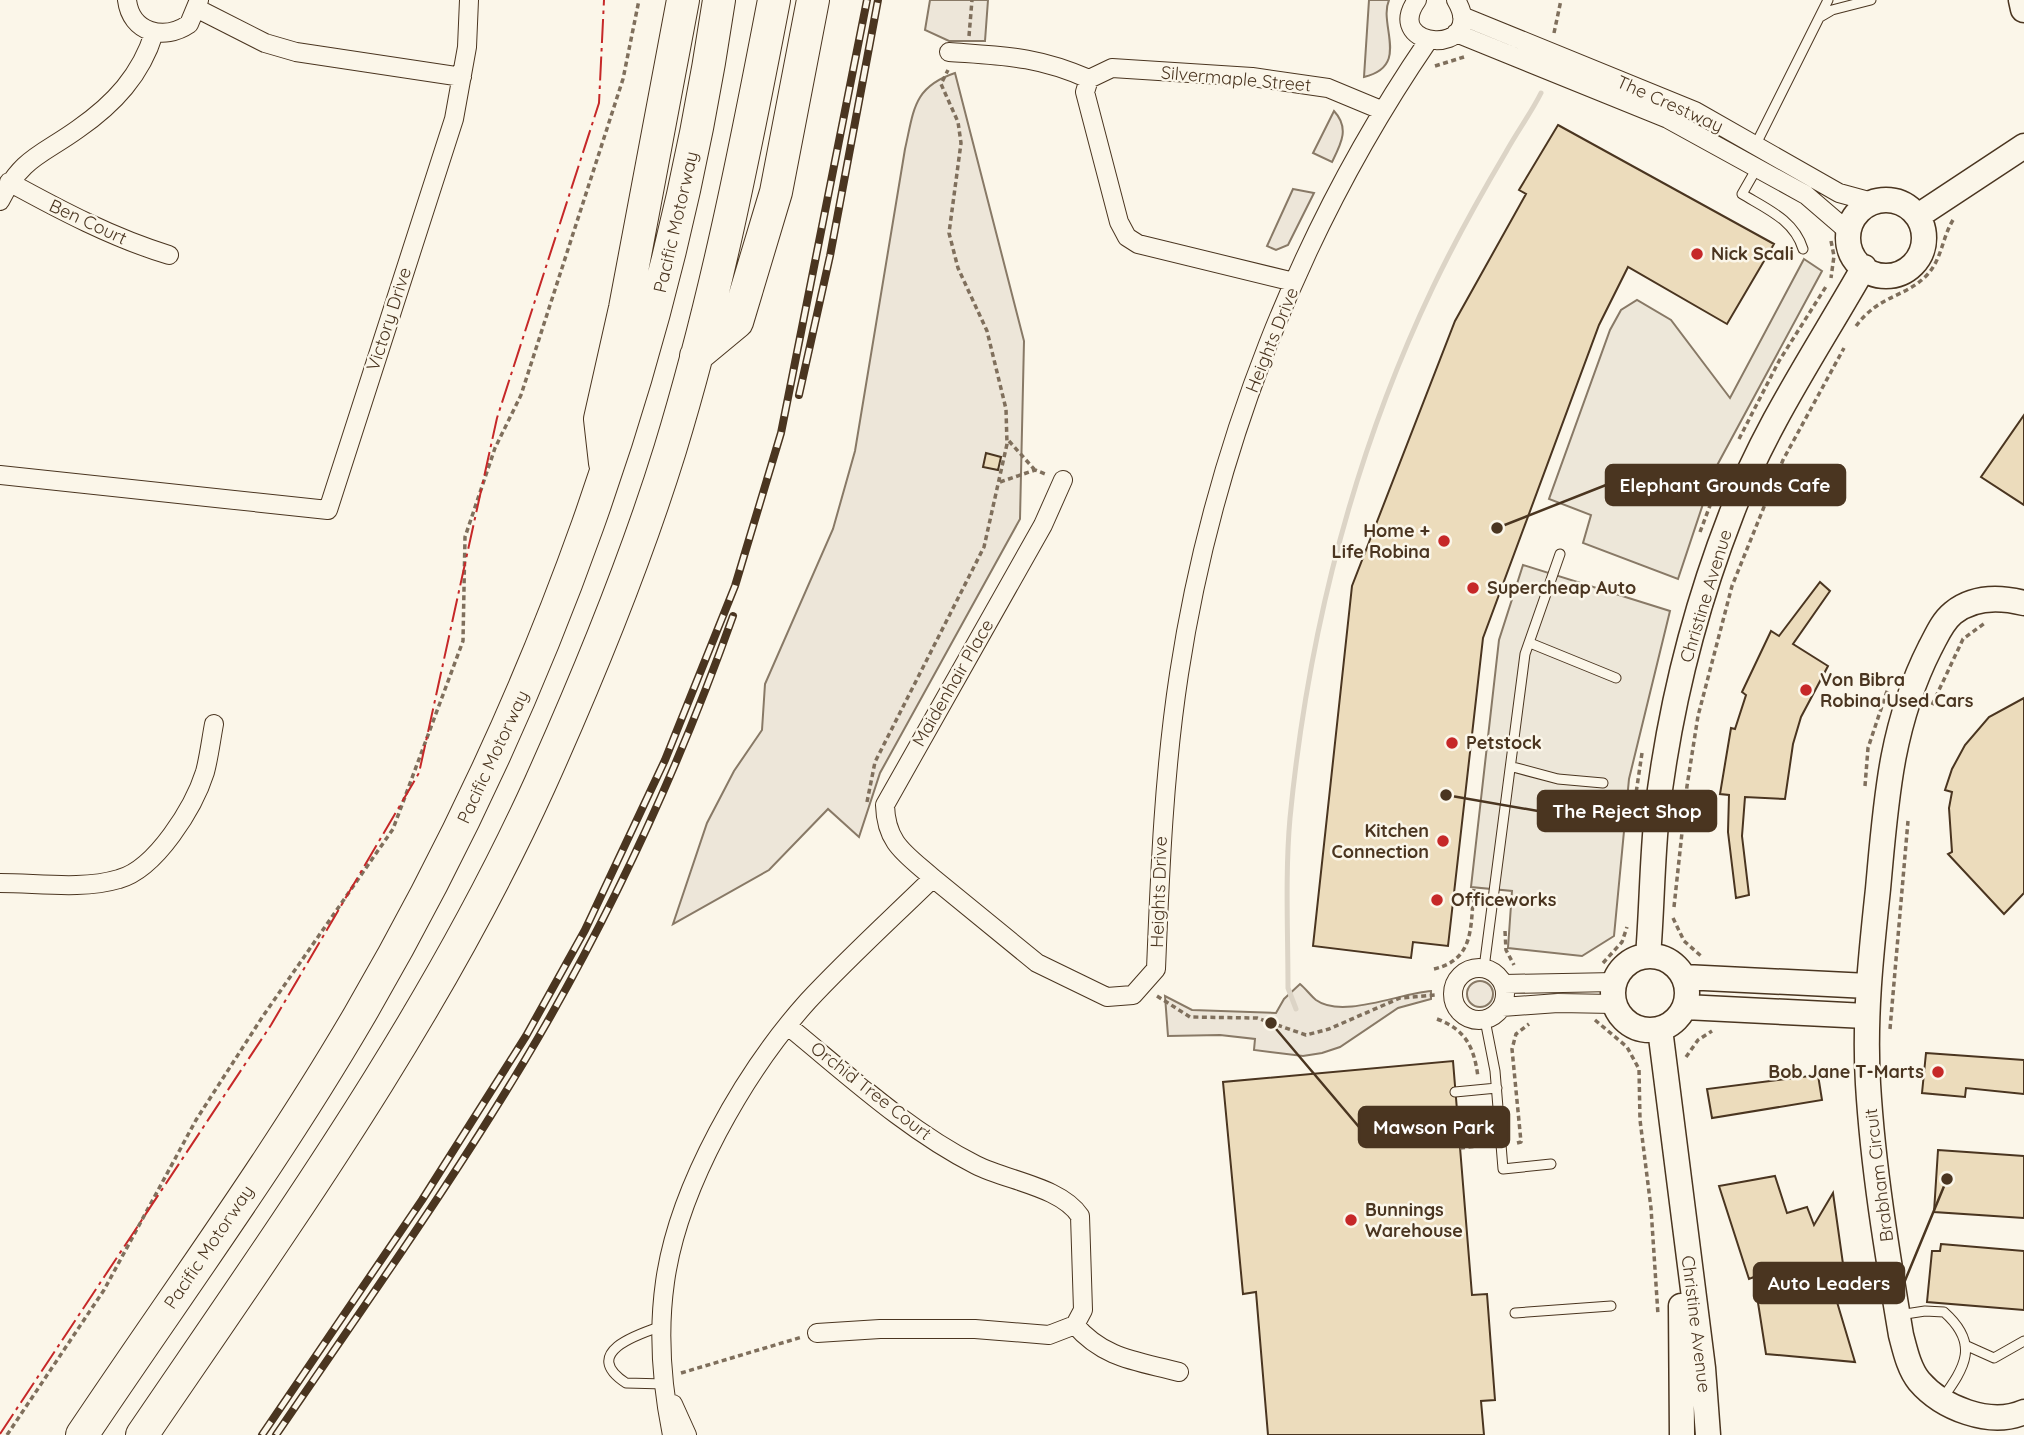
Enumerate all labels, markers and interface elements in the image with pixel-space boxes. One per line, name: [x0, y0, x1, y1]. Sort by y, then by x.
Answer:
street label: Silvermaple Street: [1160, 60, 1312, 97]
street label: The Crestway: [1613, 70, 1727, 137]
street label: Pacific Motorway: [648, 149, 703, 295]
street label: Ben Court: [46, 194, 131, 250]
place label: Nick Scali: [1711, 242, 1794, 265]
marker: Nick Scali: [1689, 246, 1705, 262]
street label: Victory Drive: [361, 264, 416, 373]
street label: Heights Drive: [1240, 284, 1303, 396]
callout: Elephant Grounds Cafe: [1606, 465, 1845, 505]
text: Elephant Grounds Cafe: [1619, 473, 1831, 497]
place label: Home + Life Robina: [1332, 519, 1431, 563]
street label: Christine Avenue: [1674, 526, 1737, 665]
marker: Home + Life Robina: [1436, 533, 1452, 549]
place label: Supercheap Auto: [1487, 576, 1636, 599]
marker: Supercheap Auto: [1465, 580, 1481, 596]
street label: Maidenhair Place: [907, 615, 998, 751]
place label: Von Bibra Robina Used Cars: [1820, 668, 1974, 712]
marker: Von Bibra Robina Used Cars: [1798, 682, 1814, 698]
street label: Pacific Motorway: [452, 686, 534, 827]
place label: Petstock: [1466, 731, 1542, 754]
marker: Petstock: [1444, 735, 1460, 751]
callout: The Reject Shop: [1538, 791, 1716, 831]
text: The Reject Shop: [1552, 799, 1702, 823]
place label: Kitchen Connection: [1331, 819, 1429, 863]
marker: Kitchen Connection: [1435, 833, 1451, 849]
street label: Heights Drive: [1145, 836, 1172, 948]
place label: Officeworks: [1451, 888, 1557, 911]
marker: Officeworks: [1429, 892, 1445, 908]
street label: Orchid Tree Court: [806, 1036, 936, 1145]
place label: Bob Jane T-Marts: [1768, 1060, 1924, 1083]
marker: Bob Jane T-Marts: [1930, 1064, 1946, 1080]
callout: Mawson Park: [1359, 1107, 1509, 1147]
street label: Brabham Circuit: [1859, 1107, 1898, 1243]
text: Mawson Park: [1373, 1115, 1495, 1139]
street label: Pacific Motorway: [159, 1180, 259, 1313]
place label: Bunnings Warehouse: [1365, 1198, 1463, 1242]
marker: Bunnings Warehouse: [1343, 1212, 1359, 1228]
street label: Christine Avenue: [1677, 1254, 1716, 1394]
callout: Auto Leaders: [1754, 1263, 1904, 1303]
text: Auto Leaders: [1768, 1271, 1890, 1295]

